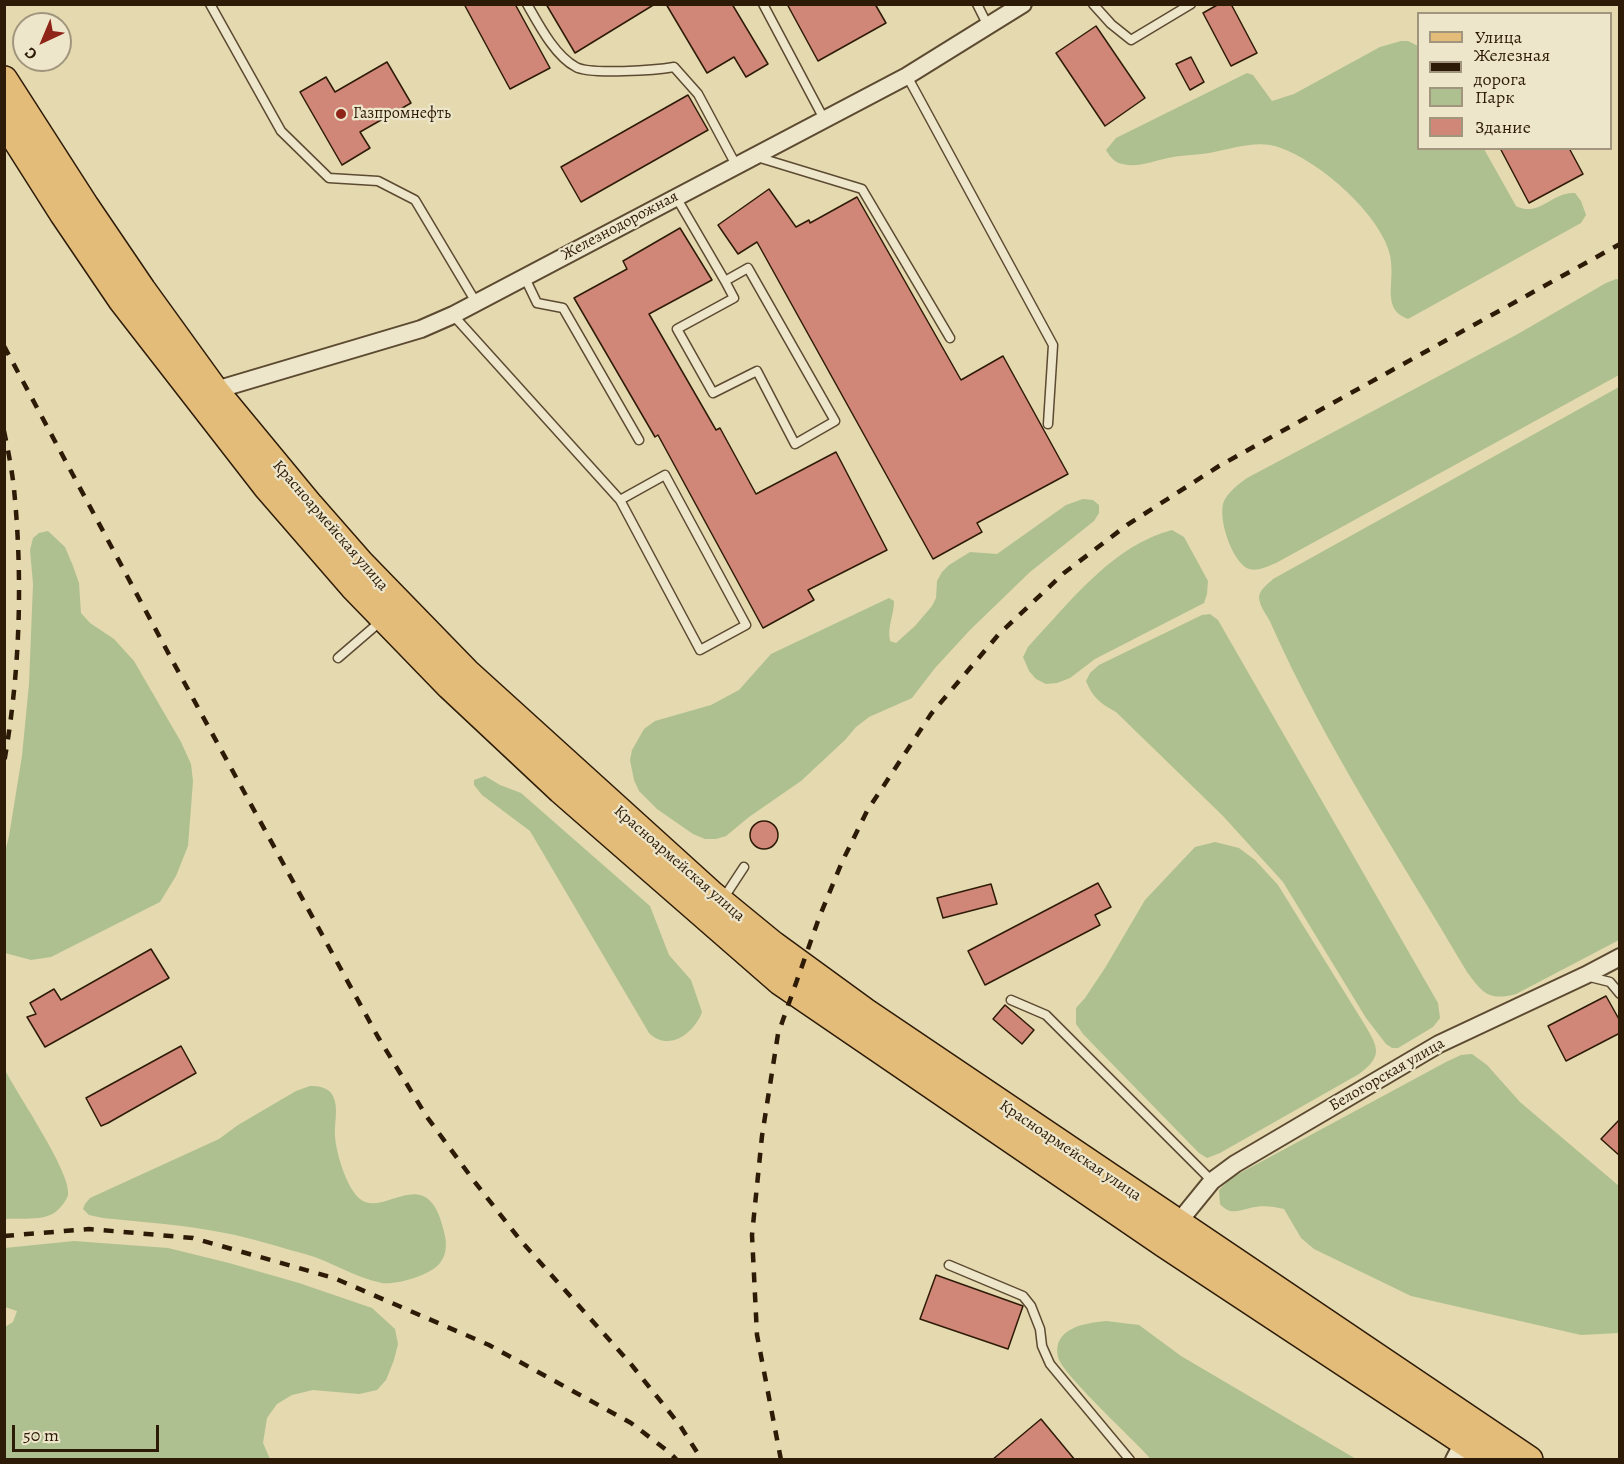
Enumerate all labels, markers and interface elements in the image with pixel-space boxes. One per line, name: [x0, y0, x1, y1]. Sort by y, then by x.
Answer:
north arrow: [12, 12, 72, 72]
legend: [1417, 12, 1612, 150]
text: Улица: [1475, 25, 1522, 49]
text: С: [20, 42, 42, 65]
text: Железная дорога: [1474, 43, 1550, 91]
text: Парк: [1475, 85, 1515, 109]
place label: Газпромнефть: [353, 104, 451, 124]
marker: Газпромнефть: [334, 107, 348, 121]
text: Здание: [1475, 115, 1531, 139]
street label: Железнодорожная: [558, 187, 682, 265]
street label: Красноармейская улица: [268, 457, 392, 595]
street label: Красноармейская улица: [610, 802, 748, 926]
street label: Белогорская улица: [1326, 1034, 1448, 1116]
street label: Красноармейская улица: [995, 1096, 1145, 1206]
scale bar: [15, 1413, 162, 1451]
text: 50 m: [23, 1423, 59, 1447]

